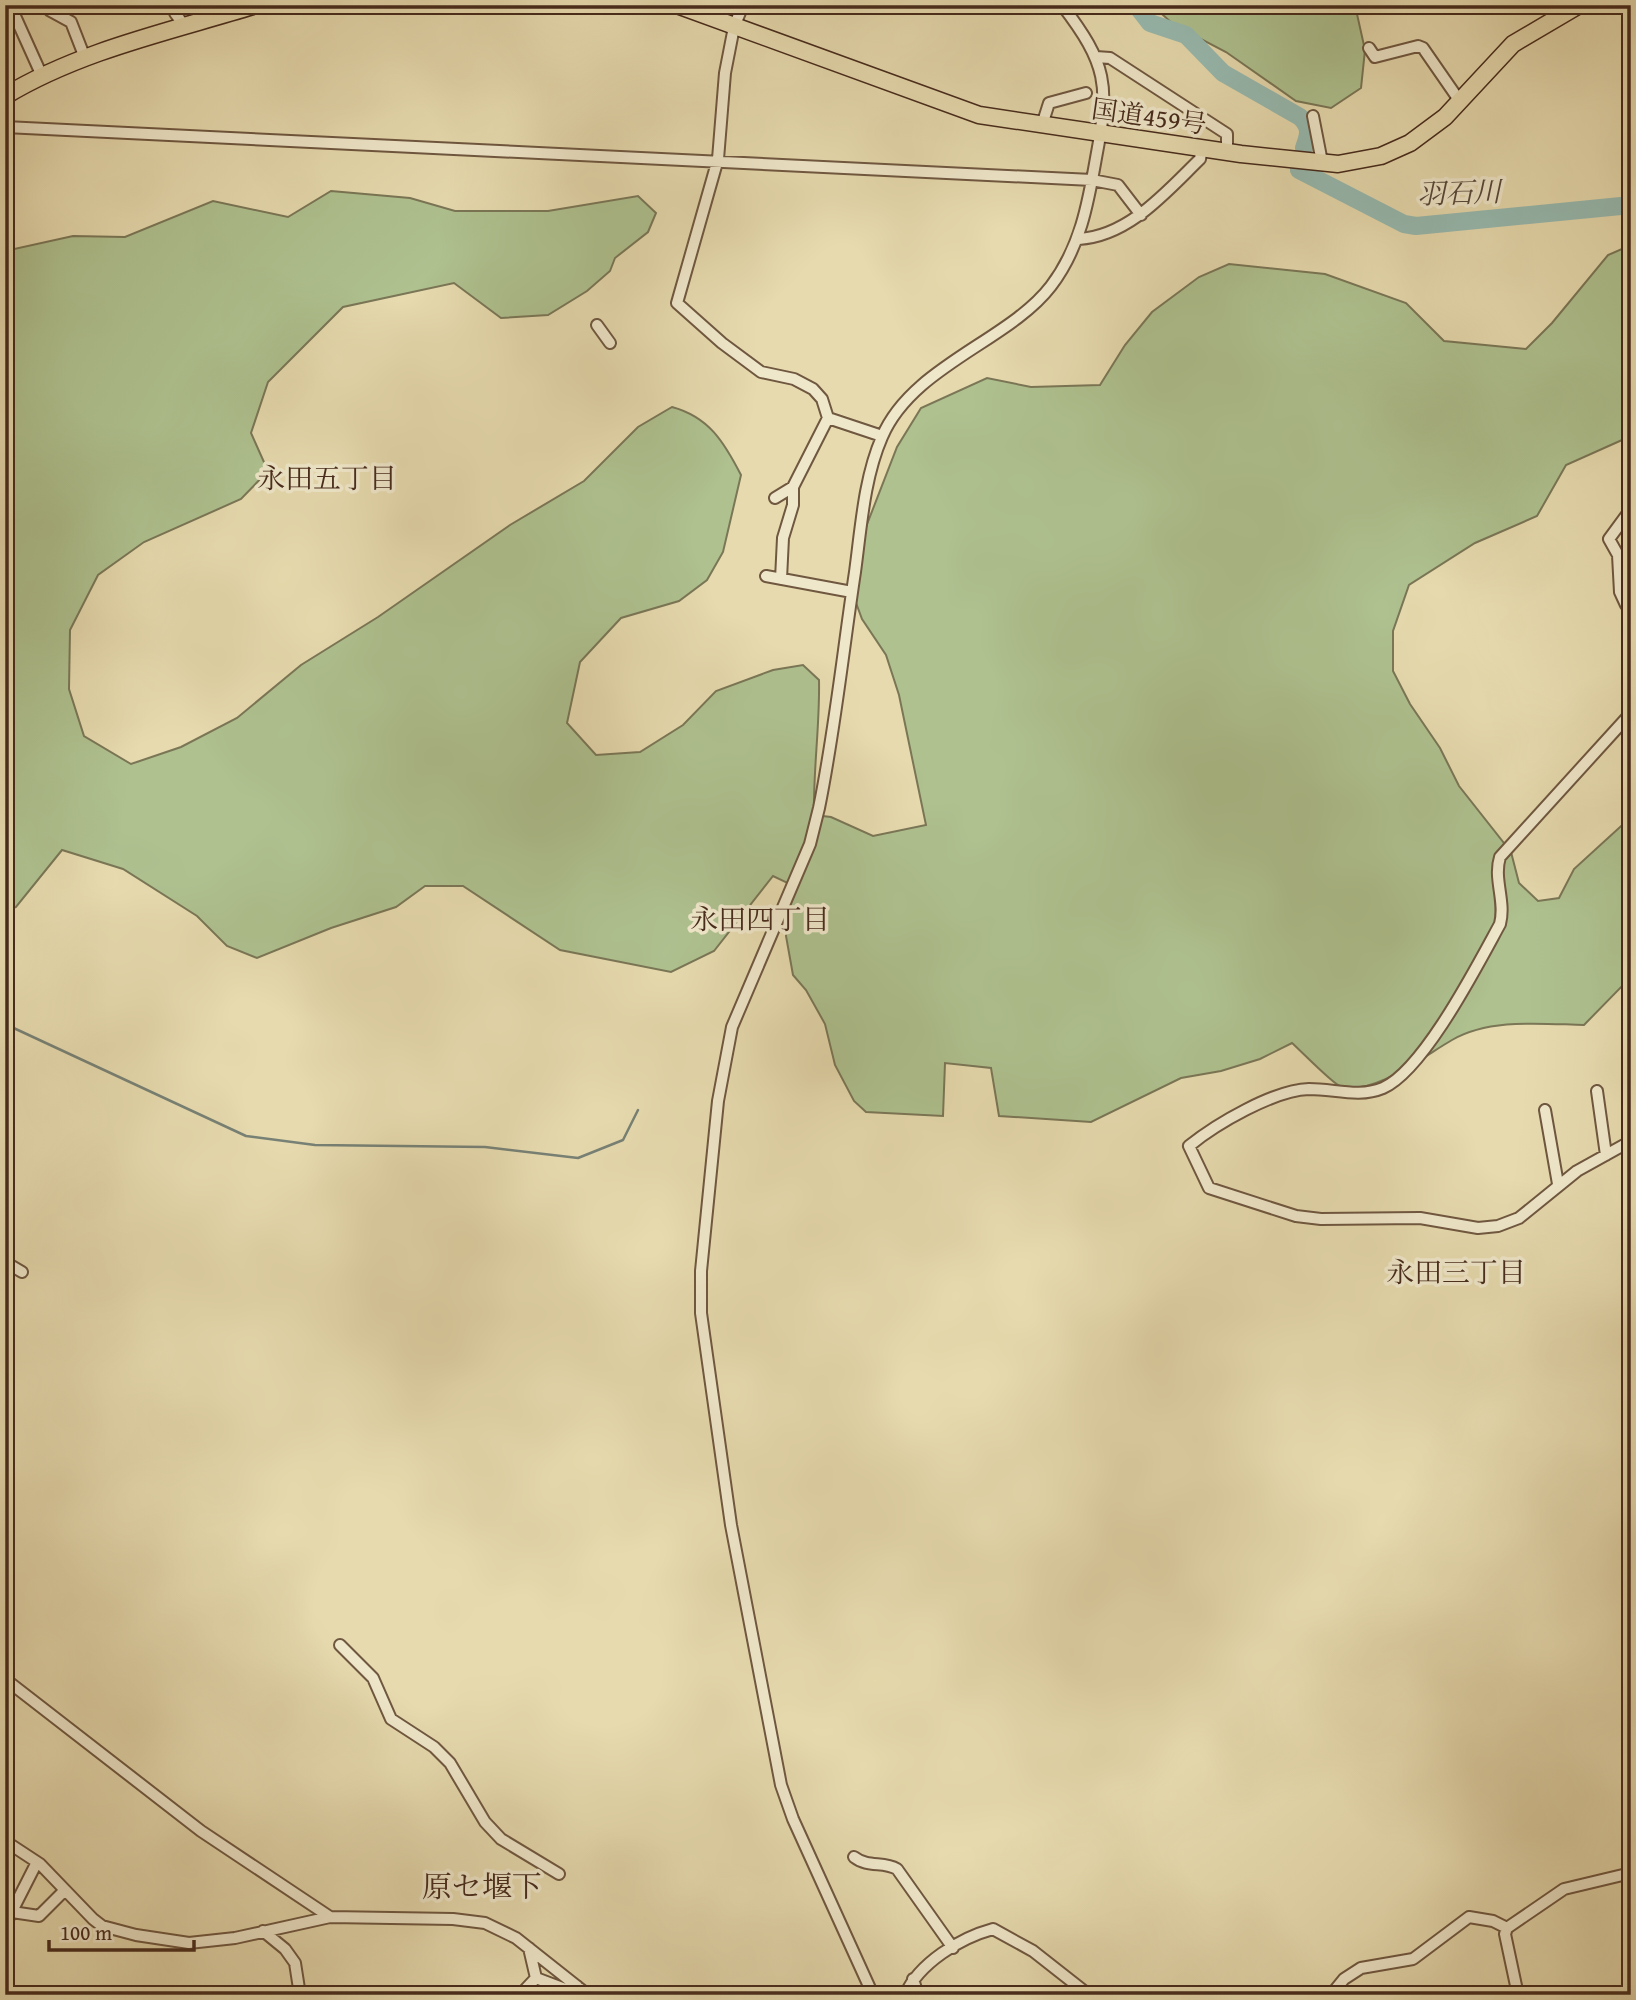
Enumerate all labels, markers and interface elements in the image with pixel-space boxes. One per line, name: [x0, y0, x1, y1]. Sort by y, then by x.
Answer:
street label: 国道459号: [1089, 89, 1209, 143]
water label: 羽石川: [1416, 170, 1505, 214]
district label: 永田五丁目: [257, 457, 397, 498]
district label: 永田四丁目: [690, 898, 830, 939]
district label: 永田三丁目: [1386, 1251, 1526, 1292]
district label: 原セ堰下: [422, 1864, 542, 1908]
scale bar: [49, 1909, 194, 1953]
text: 100 m: [60, 1917, 112, 1948]

